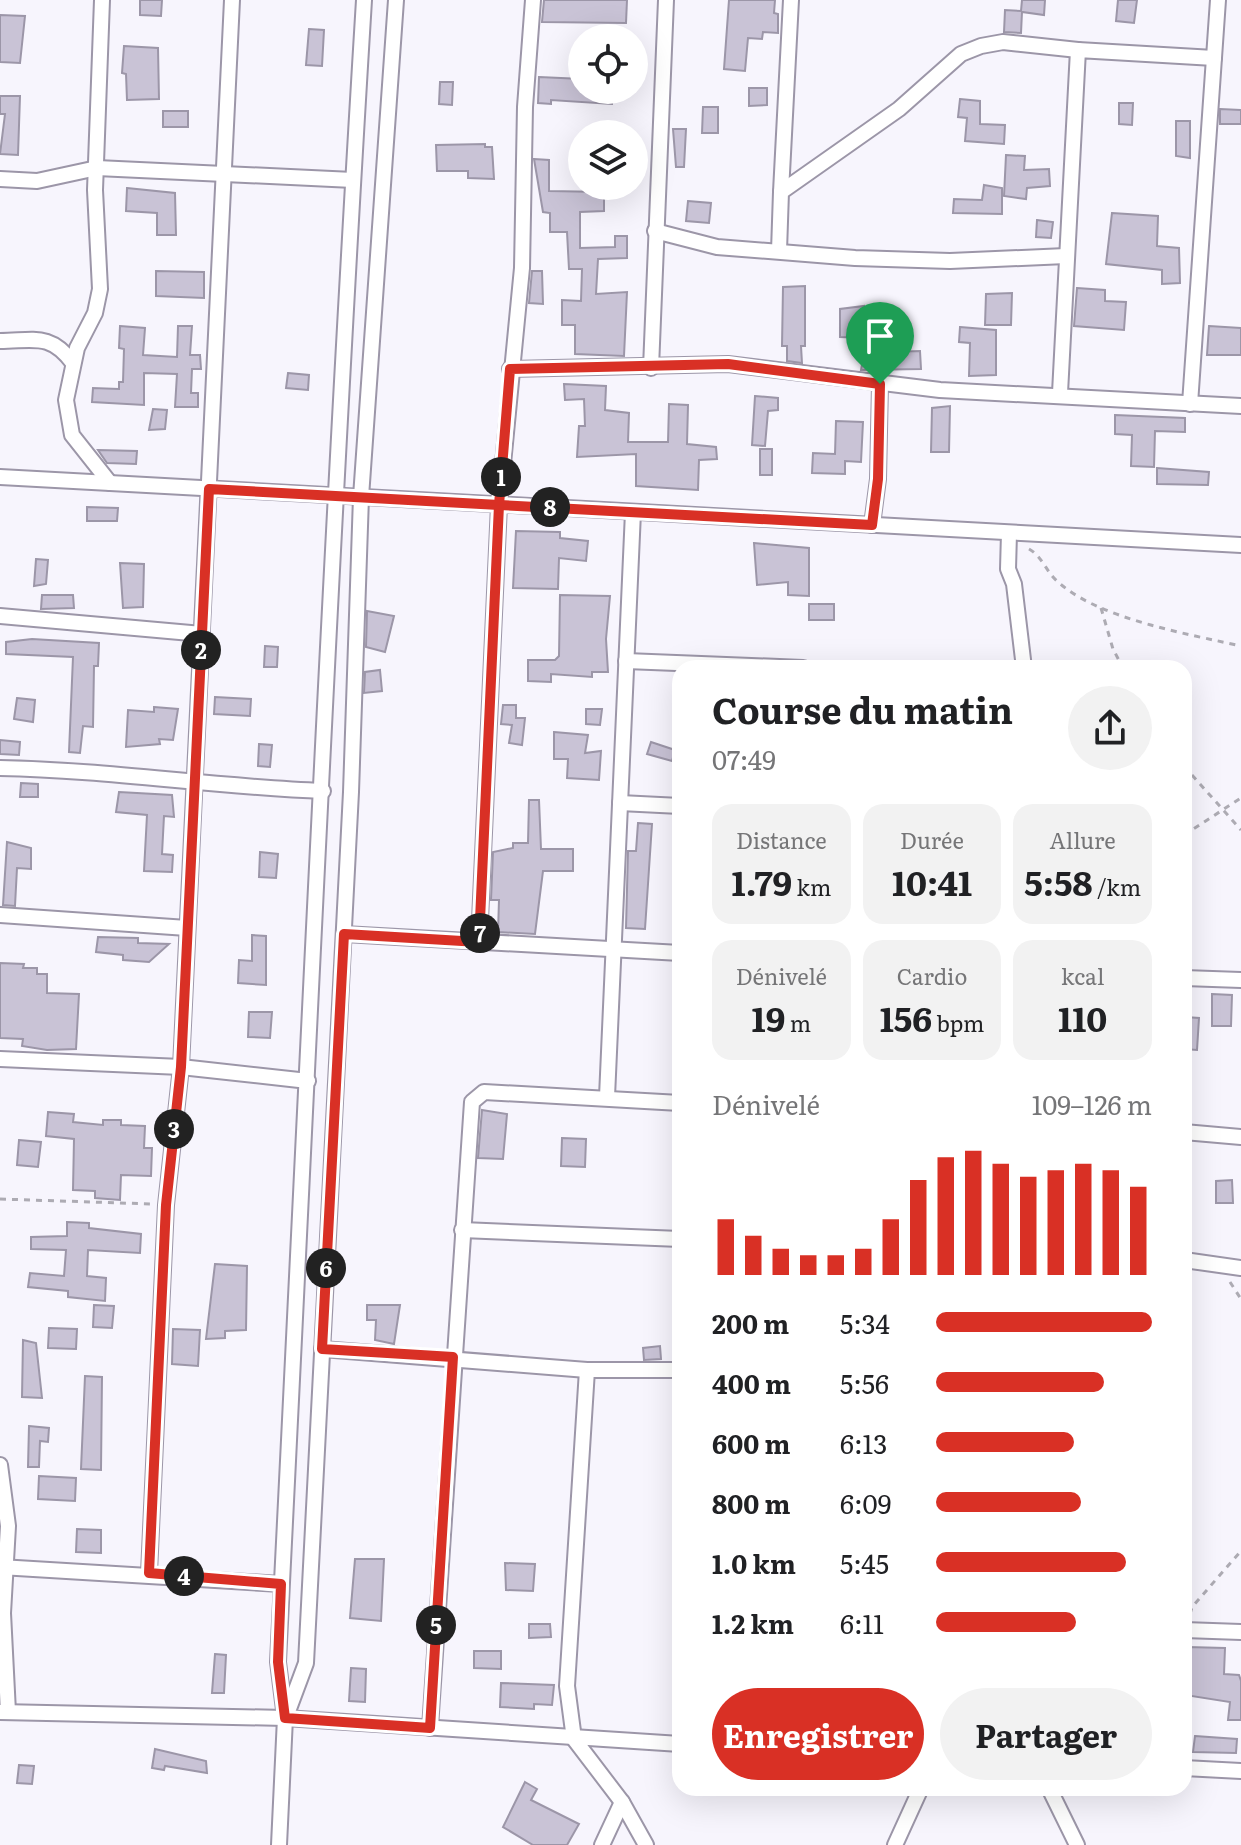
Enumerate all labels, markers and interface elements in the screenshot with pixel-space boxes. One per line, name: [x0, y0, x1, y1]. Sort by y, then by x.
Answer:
map controls: [568, 24, 648, 200]
button: locate: [568, 24, 648, 104]
button: layers: [568, 120, 648, 200]
pin: [846, 302, 914, 384]
icon: arrive: [858, 314, 902, 358]
pin: 1: [481, 457, 521, 497]
text: 1: [496, 460, 506, 493]
pin: 8: [530, 487, 570, 527]
text: 8: [544, 490, 556, 523]
pin: 2: [181, 630, 221, 670]
text: 2: [195, 633, 207, 666]
text: Course du matin: [712, 682, 1013, 735]
button: share: [1068, 686, 1152, 770]
text: 07:49: [712, 739, 776, 778]
text: Distance: [736, 823, 827, 856]
text: Durée: [900, 823, 964, 856]
text: Allure: [1050, 823, 1116, 856]
text: 1.79: [731, 856, 792, 906]
text: 10:41: [892, 856, 972, 906]
text: 5:58: [1024, 856, 1093, 906]
text: km: [792, 870, 831, 903]
text: /km: [1093, 870, 1141, 903]
pin: 7: [460, 913, 500, 953]
text: 7: [474, 916, 486, 949]
text: Dénivelé: [736, 959, 827, 992]
text: Cardio: [897, 959, 967, 992]
text: kcal: [1061, 959, 1104, 992]
text: 19: [752, 992, 785, 1042]
text: 156: [880, 992, 932, 1042]
text: 110: [1058, 992, 1107, 1042]
text: m: [785, 1006, 811, 1039]
text: bpm: [932, 1006, 984, 1039]
text: Dénivelé: [712, 1084, 820, 1123]
text: 109–126 m: [1032, 1084, 1152, 1123]
pin: 3: [154, 1109, 194, 1149]
text: 3: [168, 1112, 180, 1145]
pin: 6: [306, 1248, 346, 1288]
text: 6: [320, 1251, 332, 1284]
text: 200 m: [712, 1303, 789, 1342]
text: 5:34: [840, 1303, 890, 1342]
text: 400 m: [712, 1363, 791, 1402]
text: 5:56: [840, 1363, 889, 1402]
text: 600 m: [712, 1423, 790, 1462]
text: 6:13: [840, 1423, 887, 1462]
text: 800 m: [712, 1483, 790, 1522]
text: 6:09: [840, 1483, 891, 1522]
text: 1.0 km: [712, 1543, 796, 1582]
text: 5:45: [840, 1543, 889, 1582]
pin: 4: [164, 1556, 204, 1596]
text: 4: [177, 1559, 191, 1592]
text: 1.2 km: [712, 1603, 794, 1642]
text: 6:11: [840, 1603, 884, 1642]
pin: 5: [416, 1605, 456, 1645]
text: 5: [430, 1608, 442, 1641]
button: Enregistrer: [712, 1688, 924, 1780]
button: Partager: [940, 1688, 1152, 1780]

